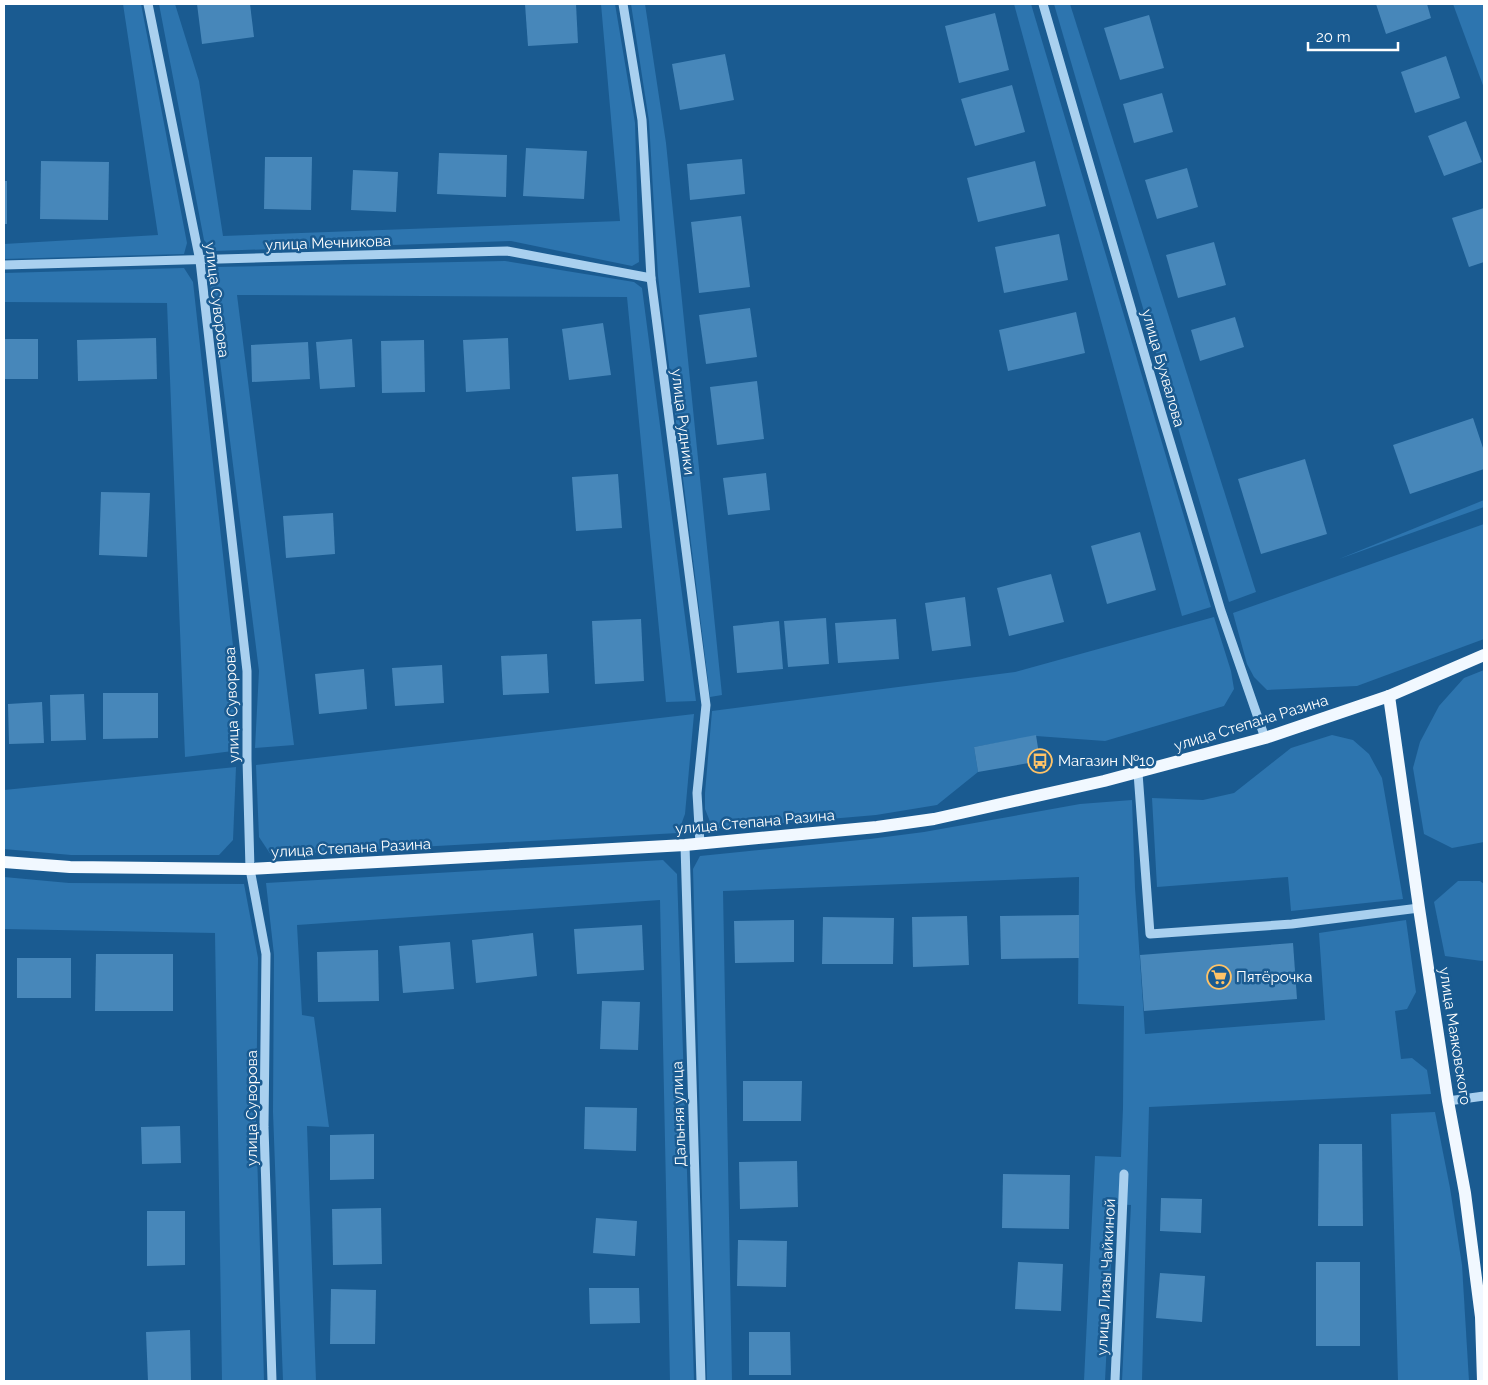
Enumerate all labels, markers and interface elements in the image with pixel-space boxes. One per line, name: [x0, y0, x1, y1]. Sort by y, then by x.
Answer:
scale bar: [1308, 20, 1398, 52]
text: 20 m: [1316, 28, 1351, 46]
street label: улица Мечникова: [265, 232, 391, 254]
street label: улица Суворова: [201, 241, 233, 359]
street label: улица Бухвалова: [1138, 307, 1188, 429]
street label: улица Рудники: [668, 368, 698, 476]
street label: улица Суворова: [221, 647, 243, 763]
street label: улица Степана Разина: [1172, 691, 1330, 755]
bus stop icon: Магазин №10: [1027, 748, 1053, 774]
place label: Магазин №10: [1058, 752, 1155, 770]
street label: улица Степана Разина: [674, 806, 836, 838]
street label: улица Степана Разина: [271, 835, 431, 861]
supermarket icon: Пятёрочка: [1206, 964, 1232, 990]
street label: улица Маяковского: [1435, 966, 1475, 1106]
place label: Пятёрочка: [1236, 968, 1312, 986]
street label: улица Суворова: [243, 1050, 261, 1166]
street label: Дальняя улица: [668, 1061, 690, 1167]
street label: улица Лизы Чайкиной: [1093, 1198, 1119, 1356]

